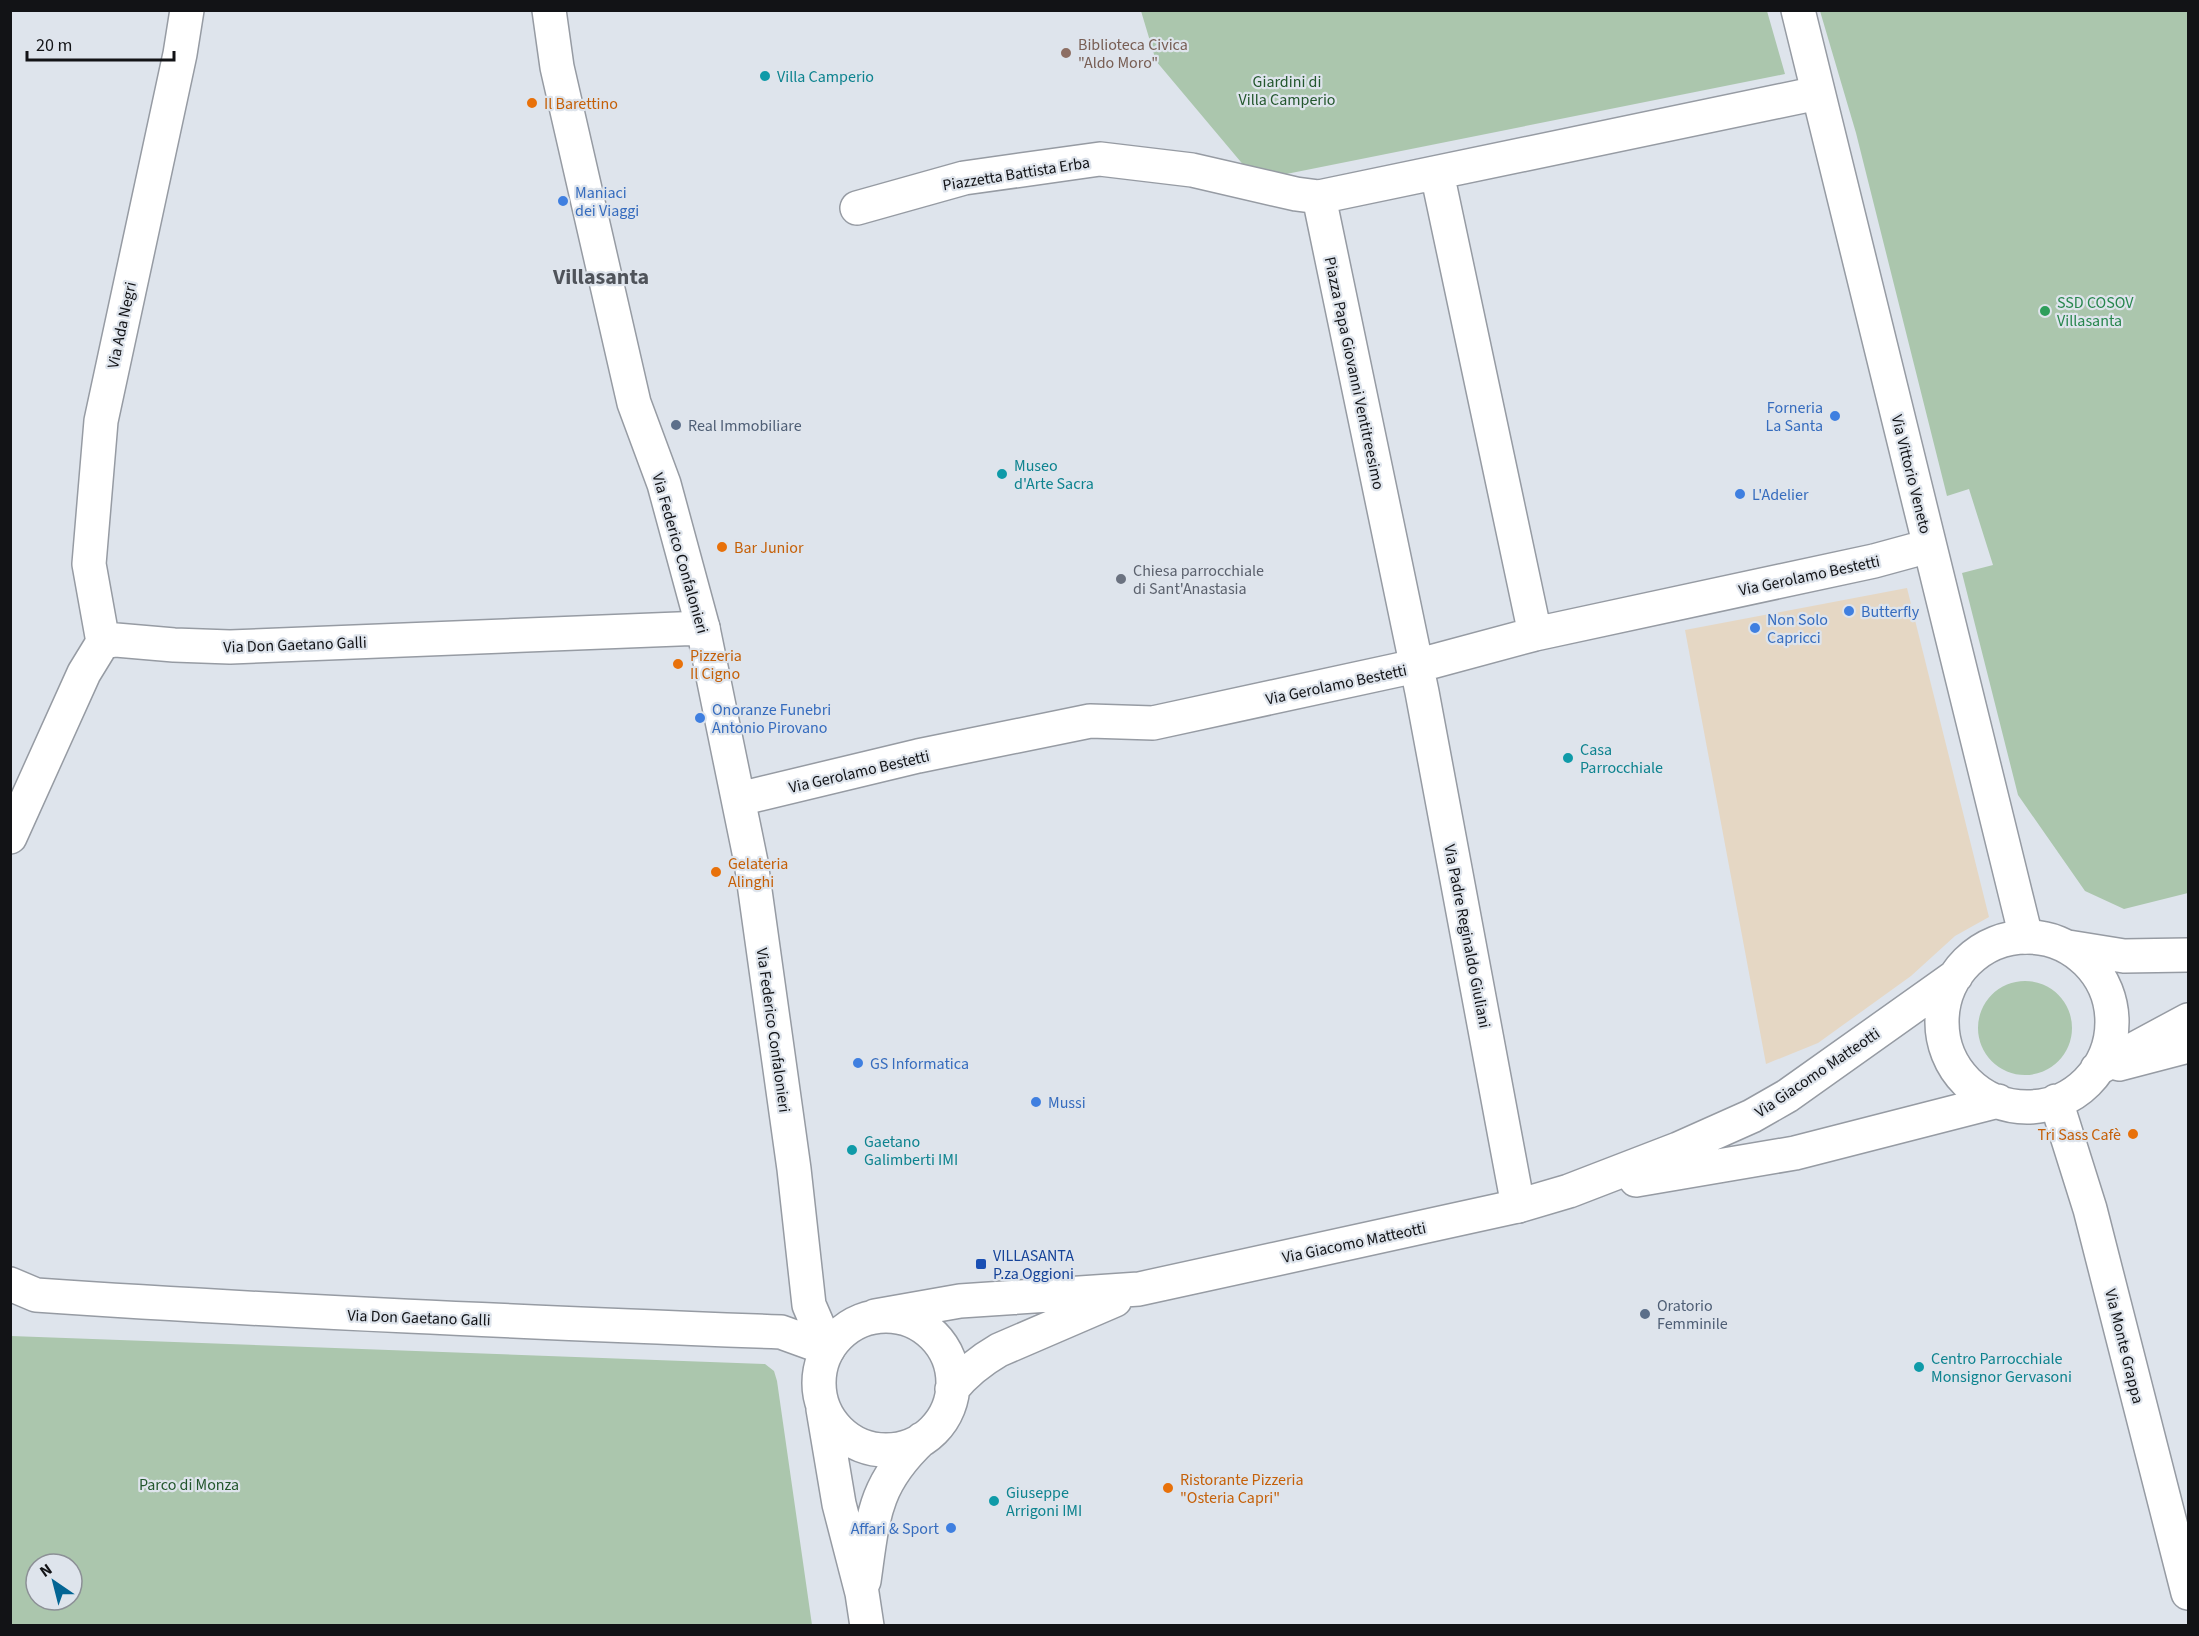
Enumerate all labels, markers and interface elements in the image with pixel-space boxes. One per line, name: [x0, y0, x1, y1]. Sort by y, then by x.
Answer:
scale bar: [27, 24, 174, 62]
text: 20 m: [36, 33, 72, 58]
place label: Biblioteca Civica "Aldo Moro": [1078, 34, 1188, 74]
marker: Biblioteca Civica "Aldo Moro": [1059, 46, 1073, 60]
place label: Villa Camperio: [777, 66, 874, 88]
marker: Villa Camperio: [758, 69, 772, 83]
park label: Giardini di Villa Camperio: [1238, 71, 1336, 111]
place label: Il Barettino: [544, 93, 618, 115]
marker: Il Barettino: [525, 96, 539, 110]
street label: Piazzetta Battista Erba: [941, 151, 1091, 196]
place label: Maniaci dei Viaggi: [575, 182, 639, 222]
marker: Maniaci dei Viaggi: [556, 194, 570, 208]
street label: Piazza Papa Giovanni Ventitreesimo: [1319, 255, 1389, 492]
district label: Villasanta: [552, 261, 649, 293]
street label: Via Ada Negri: [102, 280, 142, 371]
place label: SSD COSOV Villasanta: [2057, 292, 2134, 332]
marker: SSD COSOV Villasanta: [2038, 304, 2052, 318]
place label: Forneria La Santa: [1765, 397, 1823, 437]
marker: Forneria La Santa: [1828, 409, 1842, 423]
street label: Via Vittorio Veneto: [1886, 412, 1936, 536]
place label: Real Immobiliare: [688, 415, 802, 437]
marker: Real Immobiliare: [669, 418, 683, 432]
place label: Museo d'Arte Sacra: [1014, 455, 1094, 495]
marker: Museo d'Arte Sacra: [995, 467, 1009, 481]
street label: Via Federico Confalonieri: [647, 470, 713, 636]
place label: L'Adelier: [1752, 484, 1809, 506]
marker: L'Adelier: [1733, 487, 1747, 501]
place label: Bar Junior: [734, 537, 804, 559]
marker: Bar Junior: [715, 540, 729, 554]
street label: Via Gerolamo Bestetti: [1737, 550, 1882, 602]
place label: Chiesa parrocchiale di Sant'Anastasia: [1133, 560, 1264, 600]
marker: Chiesa parrocchiale di Sant'Anastasia: [1114, 572, 1128, 586]
place label: Butterfly: [1861, 601, 1920, 623]
marker: Butterfly: [1842, 604, 1856, 618]
place label: Non Solo Capricci: [1767, 609, 1828, 649]
marker: Non Solo Capricci: [1748, 621, 1762, 635]
street label: Via Don Gaetano Galli: [223, 632, 367, 658]
place label: Pizzeria Il Cigno: [690, 645, 742, 685]
marker: Pizzeria Il Cigno: [671, 657, 685, 671]
street label: Via Gerolamo Bestetti: [1264, 659, 1409, 711]
place label: Onoranze Funebri Antonio Pirovano: [712, 699, 831, 739]
marker: Onoranze Funebri Antonio Pirovano: [693, 711, 707, 725]
place label: Casa Parrocchiale: [1580, 739, 1663, 779]
street label: Via Gerolamo Bestetti: [787, 745, 932, 799]
marker: Casa Parrocchiale: [1561, 751, 1575, 765]
street label: Via Padre Reginaldo Giuliani: [1438, 842, 1496, 1030]
place label: Gelateria Alinghi: [728, 853, 788, 893]
marker: Gelateria Alinghi: [709, 865, 723, 879]
street label: Via Federico Confalonieri: [751, 946, 795, 1114]
street label: Via Giacomo Matteotti: [1751, 1023, 1884, 1123]
place label: GS Informatica: [870, 1053, 969, 1075]
marker: GS Informatica: [851, 1056, 865, 1070]
place label: Mussi: [1048, 1092, 1086, 1114]
marker: Mussi: [1029, 1095, 1043, 1109]
place label: Tri Sass Cafè: [2038, 1124, 2121, 1146]
marker: Tri Sass Cafè: [2126, 1127, 2140, 1141]
place label: Gaetano Galimberti IMI: [864, 1131, 958, 1171]
marker: Gaetano Galimberti IMI: [845, 1143, 859, 1157]
street label: Via Giacomo Matteotti: [1280, 1217, 1428, 1269]
place label: VILLASANTA P.za Oggioni: [993, 1245, 1074, 1285]
marker: VILLASANTA P.za Oggioni: [974, 1257, 988, 1271]
street label: Via Monte Grappa: [2099, 1287, 2149, 1406]
place label: Oratorio Femminile: [1657, 1295, 1728, 1335]
street label: Via Don Gaetano Galli: [347, 1305, 491, 1331]
marker: Oratorio Femminile: [1638, 1307, 1652, 1321]
place label: Centro Parrocchiale Monsignor Gervasoni: [1931, 1348, 2072, 1388]
marker: Centro Parrocchiale Monsignor Gervasoni: [1912, 1360, 1926, 1374]
place label: Ristorante Pizzeria "Osteria Capri": [1180, 1469, 1304, 1509]
park label: Parco di Monza: [139, 1474, 239, 1496]
marker: Ristorante Pizzeria "Osteria Capri": [1161, 1481, 1175, 1495]
place label: Giuseppe Arrigoni IMI: [1006, 1482, 1082, 1522]
marker: Giuseppe Arrigoni IMI: [987, 1494, 1001, 1508]
place label: Affari & Sport: [851, 1518, 940, 1540]
marker: Affari & Sport: [944, 1521, 958, 1535]
north arrow: [24, 1552, 84, 1612]
text: N: [35, 1558, 57, 1583]

